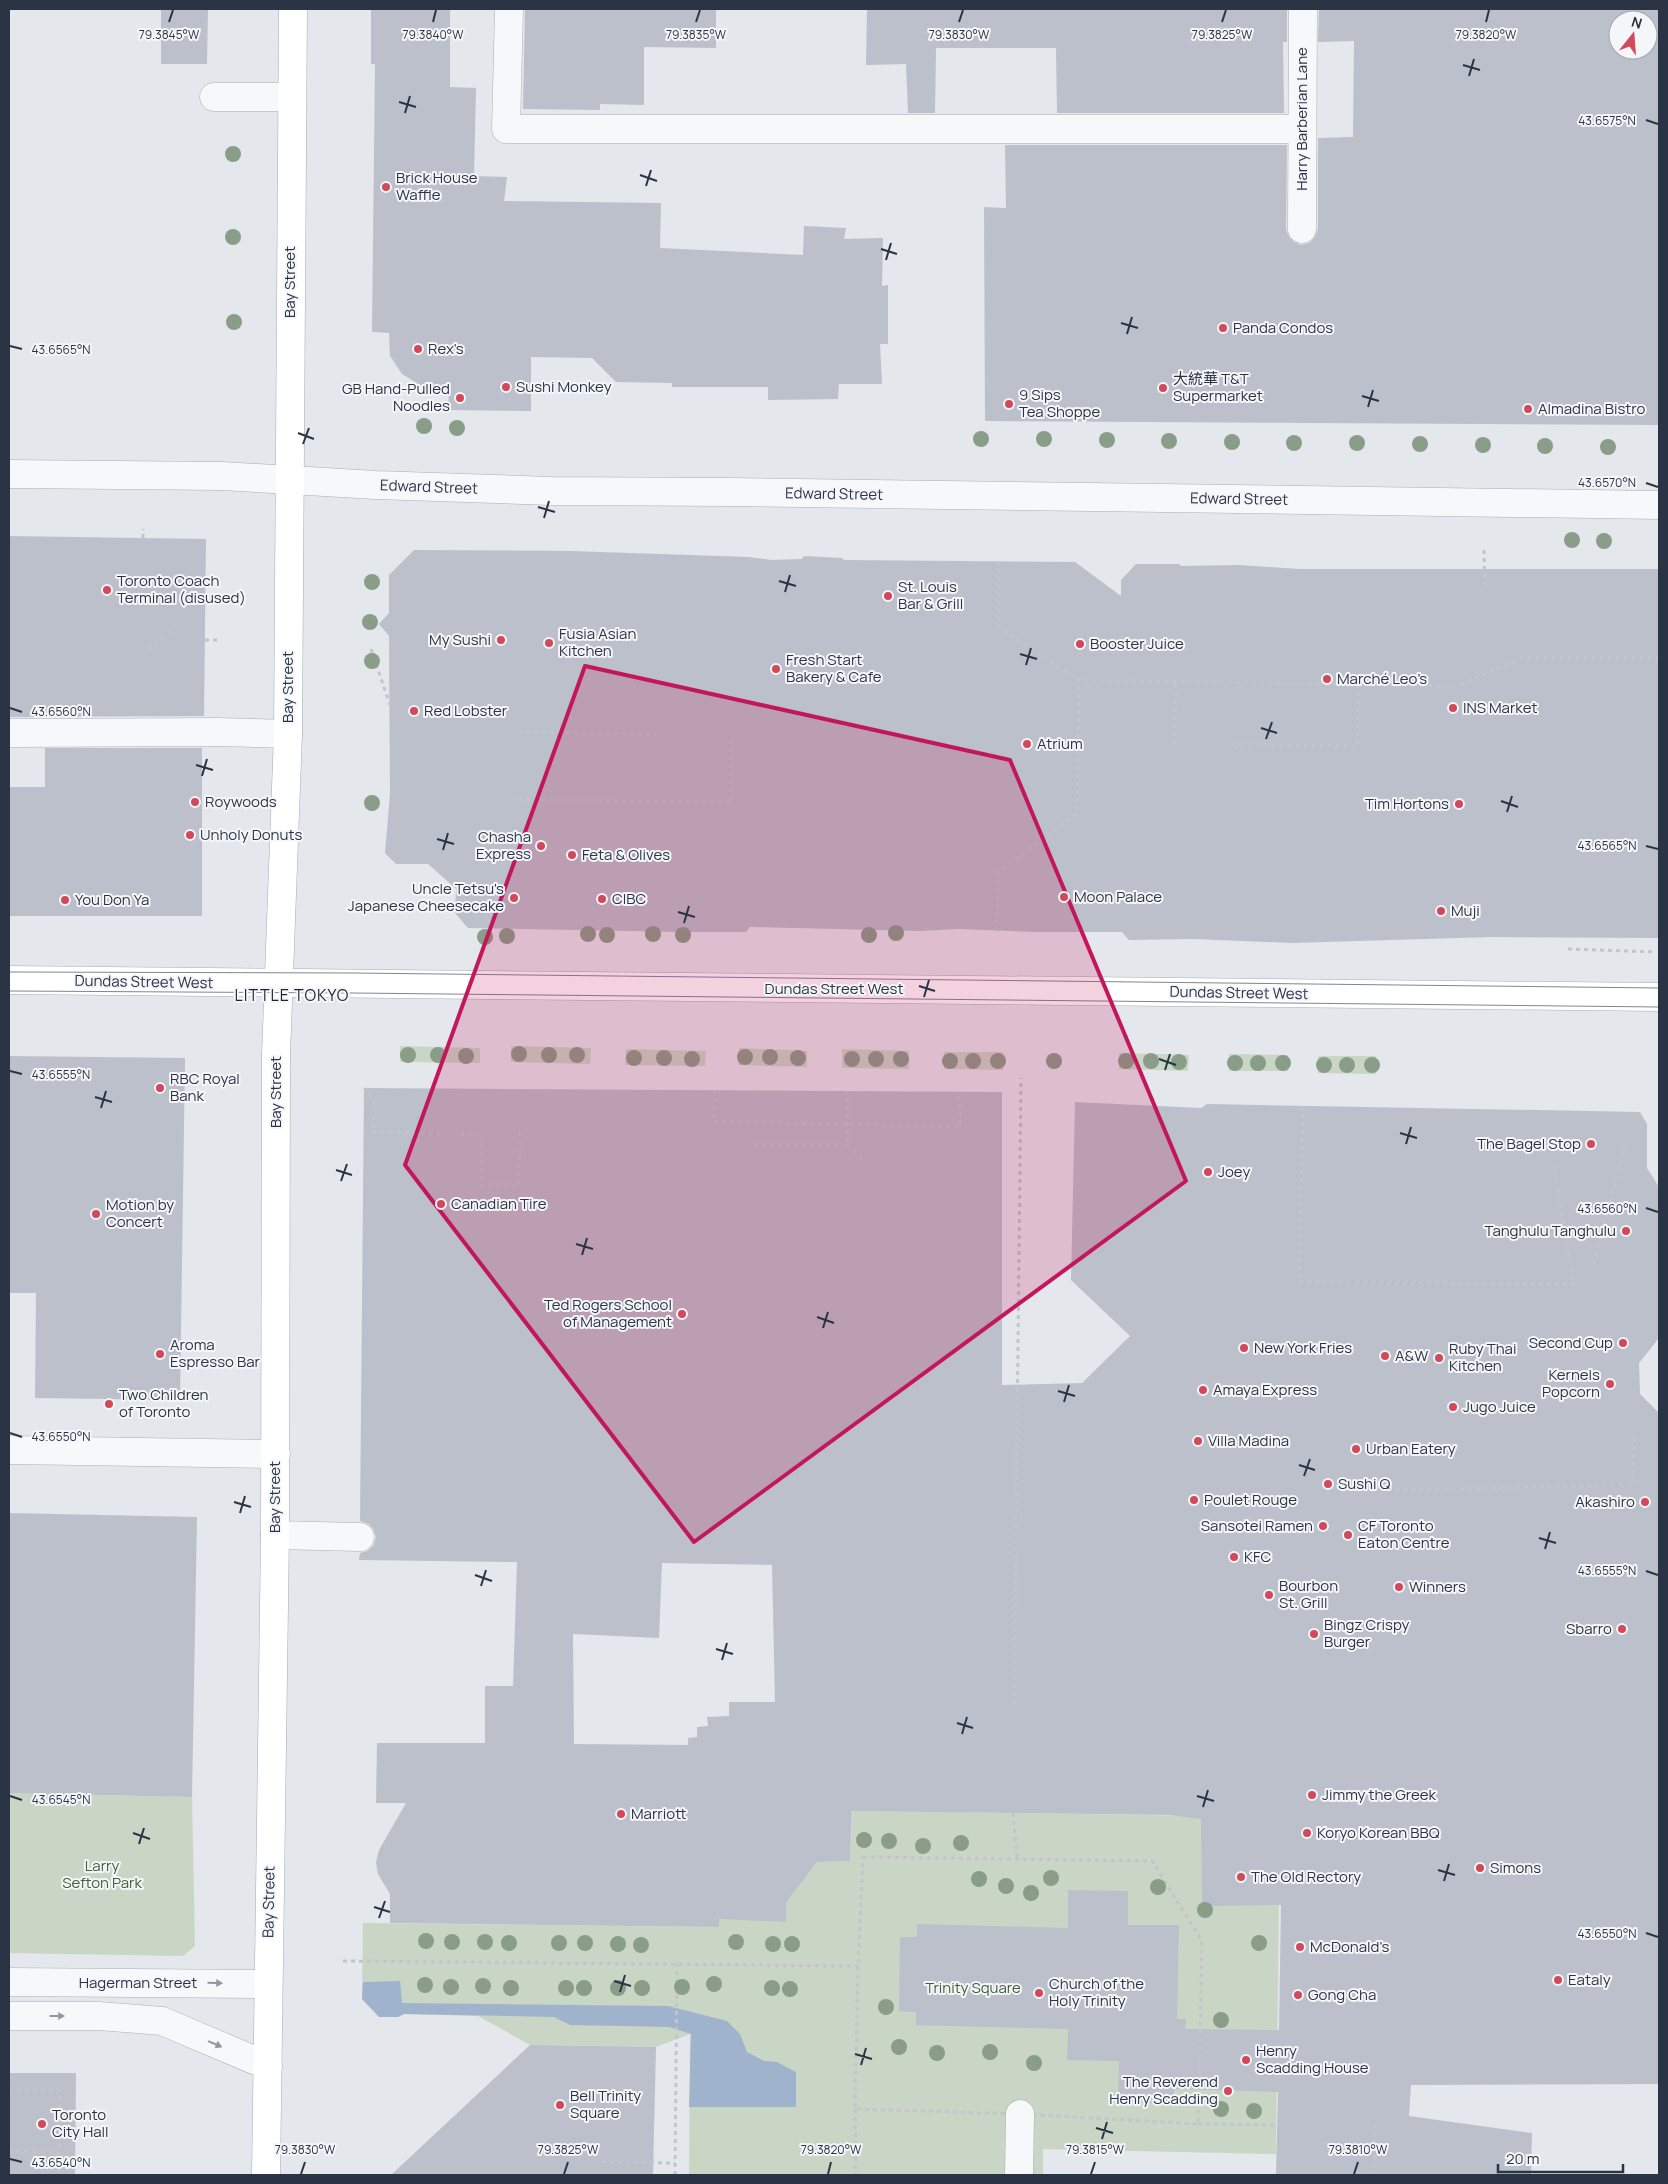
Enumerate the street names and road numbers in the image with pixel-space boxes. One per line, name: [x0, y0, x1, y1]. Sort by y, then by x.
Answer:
street label: Harry Barberian Lane: [1291, 47, 1312, 191]
street label: Bay Street: [279, 246, 300, 318]
street label: Edward Street: [380, 474, 478, 499]
street label: Edward Street: [785, 482, 883, 505]
street label: Edward Street: [1190, 487, 1288, 510]
street label: Bay Street: [277, 651, 298, 723]
street label: Dundas Street West: [74, 970, 214, 993]
street label: Dundas Street West: [765, 978, 903, 999]
street label: Dundas Street West: [1169, 981, 1309, 1004]
street label: Bay Street: [265, 1056, 286, 1128]
street label: Bay Street: [264, 1461, 285, 1533]
street label: Bay Street: [257, 1866, 280, 1938]
street label: Hagerman Street: [79, 1972, 197, 1993]

